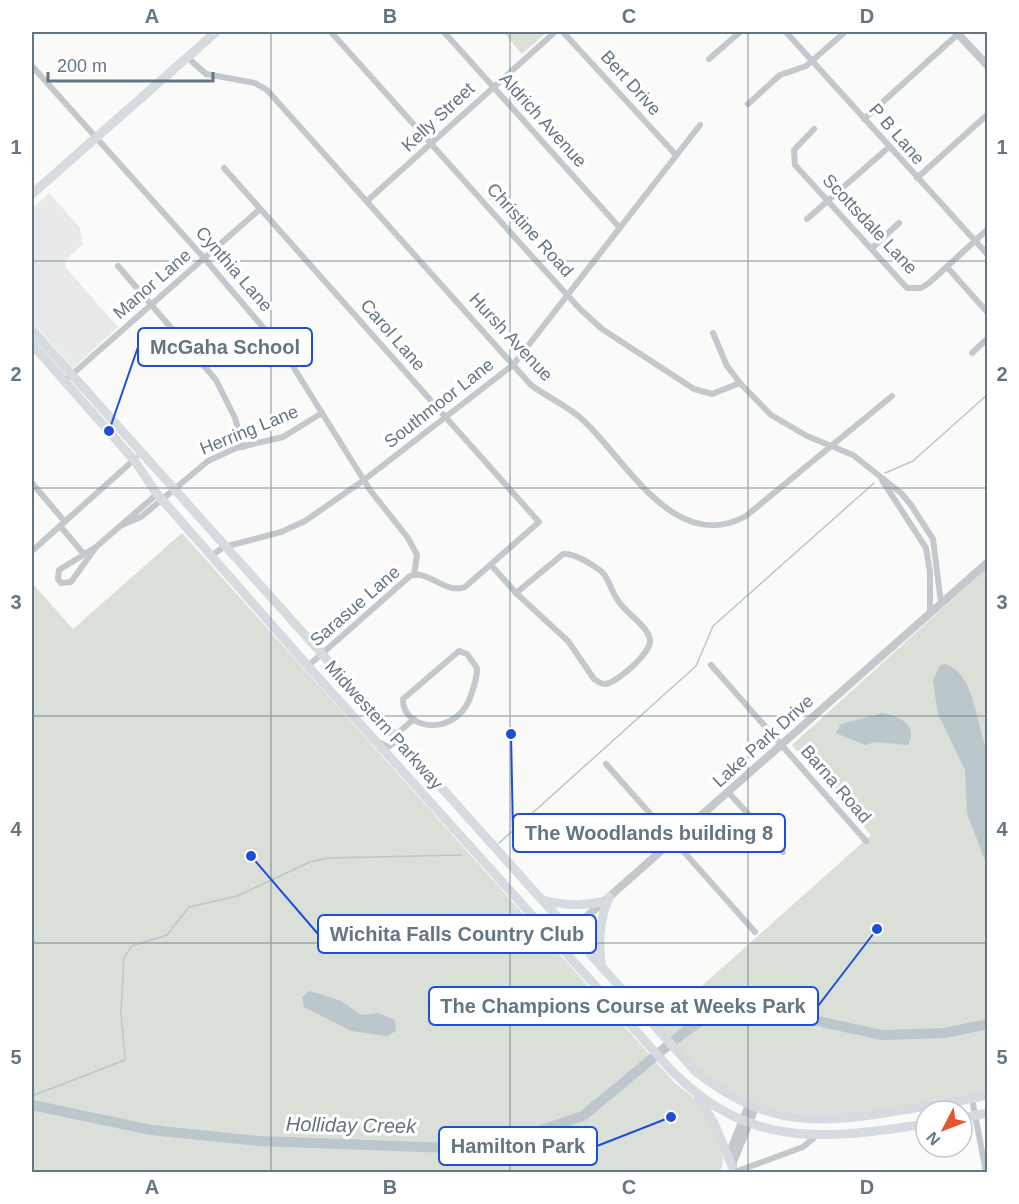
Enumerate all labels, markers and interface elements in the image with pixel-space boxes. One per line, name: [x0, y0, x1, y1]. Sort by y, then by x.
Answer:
text: A: [145, 5, 159, 27]
text: B: [383, 5, 397, 27]
text: C: [622, 5, 636, 27]
text: D: [860, 5, 874, 27]
scale bar: [48, 45, 213, 83]
street label: Bert Drive: [597, 47, 665, 119]
text: 200 m: [57, 56, 107, 76]
street label: Aldrich Avenue: [495, 69, 591, 171]
street label: Kelly Street: [398, 78, 478, 156]
street label: P B Lane: [865, 100, 929, 168]
text: 1: [10, 136, 22, 158]
text: 1: [996, 136, 1008, 158]
street label: Scottsdale Lane: [819, 170, 921, 278]
street label: Christine Road: [483, 179, 577, 281]
street label: Cynthia Lane: [192, 222, 276, 316]
street label: Manor Lane: [109, 245, 195, 323]
street label: Hursh Avenue: [465, 289, 557, 385]
street label: Carol Lane: [357, 295, 429, 375]
callout: McGaha School: [138, 328, 312, 366]
text: McGaha School: [150, 336, 300, 358]
street label: Southmoor Lane: [380, 354, 498, 452]
text: 2: [10, 363, 22, 385]
text: 2: [996, 363, 1008, 385]
street label: Herring Lane: [197, 401, 301, 459]
street label: Sarasue Lane: [306, 562, 404, 650]
text: 3: [10, 591, 22, 613]
text: 3: [996, 591, 1008, 613]
street label: Midwestern Parkway: [321, 657, 447, 793]
street label: Lake Park Drive: [709, 691, 817, 791]
street label: Barna Road: [797, 741, 875, 827]
callout: The Woodlands building 8: [513, 814, 785, 852]
text: 4: [10, 818, 22, 840]
text: 4: [996, 818, 1008, 840]
text: The Woodlands building 8: [525, 822, 773, 844]
callout: Wichita Falls Country Club: [318, 915, 596, 953]
text: Wichita Falls Country Club: [330, 923, 584, 945]
callout: The Champions Course at Weeks Park: [429, 987, 818, 1025]
text: The Champions Course at Weeks Park: [440, 995, 807, 1017]
text: 5: [10, 1046, 22, 1068]
text: 5: [996, 1046, 1008, 1068]
north arrow: [914, 1099, 974, 1159]
water label: Holliday Creek: [286, 1113, 417, 1137]
callout: Hamilton Park: [439, 1127, 597, 1165]
text: N: [923, 1129, 943, 1149]
text: Hamilton Park: [451, 1135, 586, 1157]
text: A: [145, 1176, 159, 1198]
text: B: [383, 1176, 397, 1198]
text: C: [622, 1176, 636, 1198]
text: D: [860, 1176, 874, 1198]

